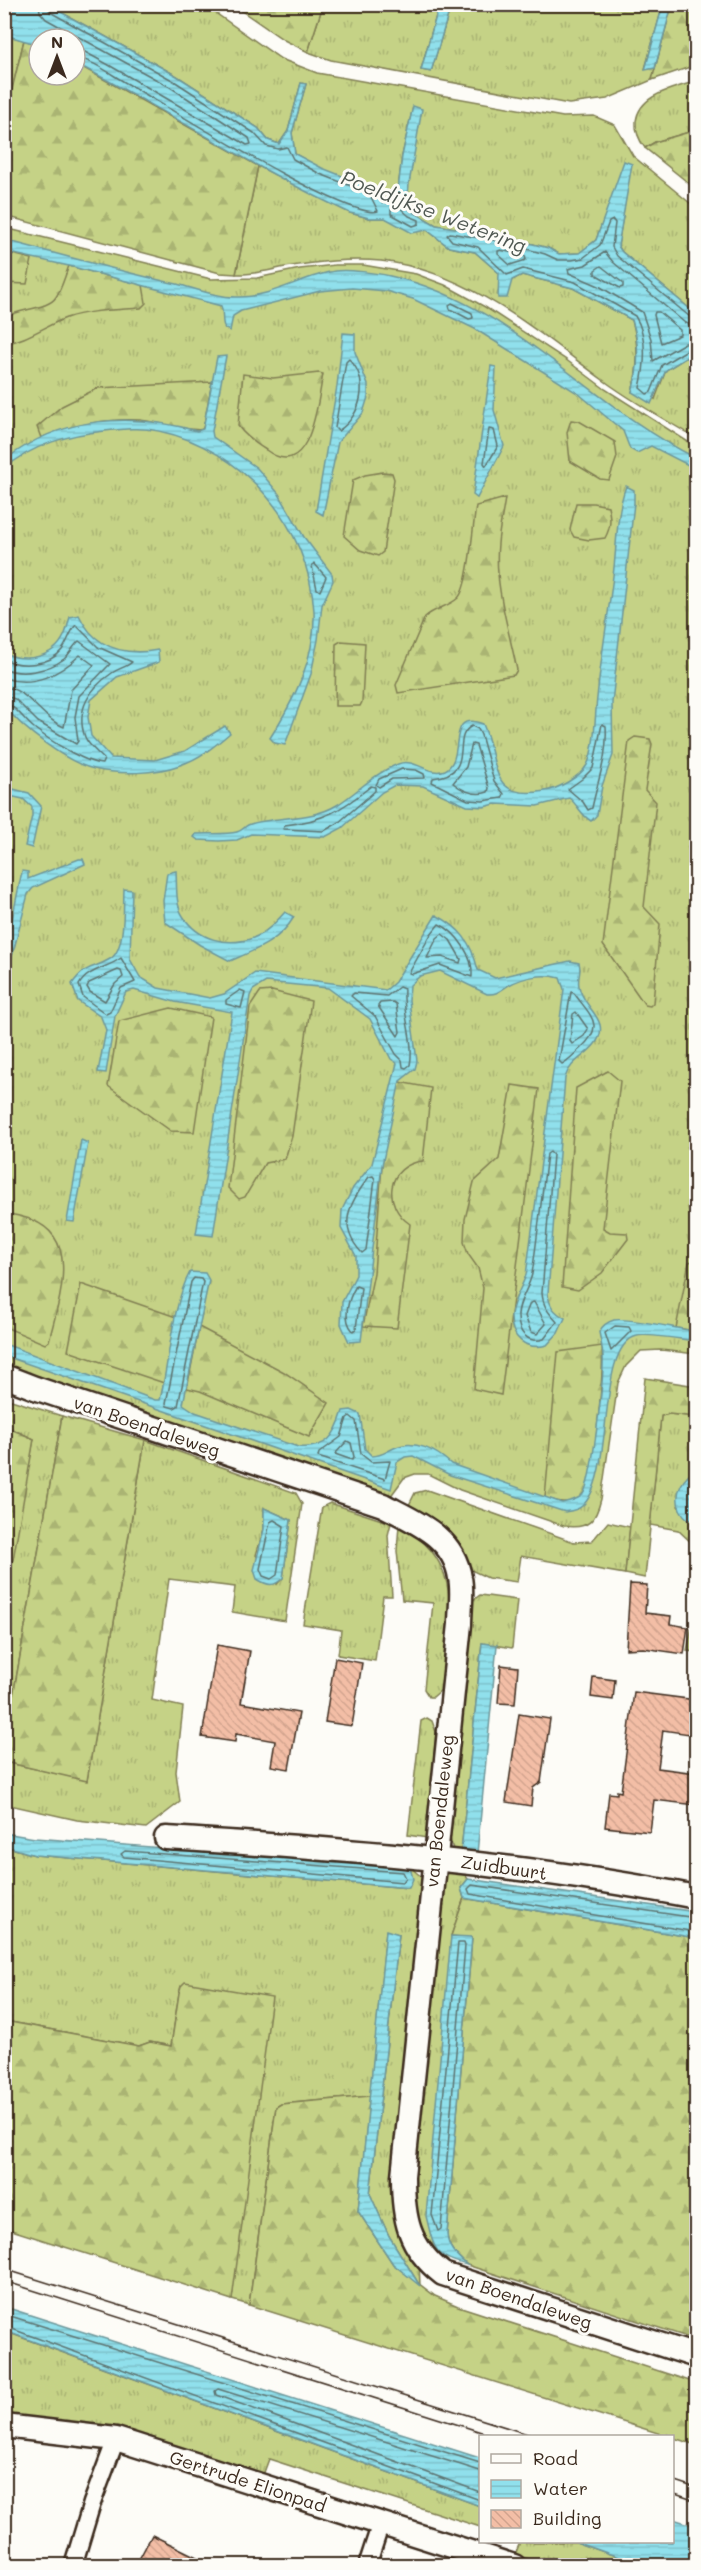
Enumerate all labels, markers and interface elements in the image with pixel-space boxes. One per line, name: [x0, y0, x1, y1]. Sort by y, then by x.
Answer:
north arrow: [27, 27, 87, 87]
text: N: [51, 31, 63, 52]
water label: Poeldijkse Wetering: [338, 164, 530, 258]
street label: van Boendaleweg: [71, 1390, 223, 1462]
street label: van Boendaleweg: [419, 1734, 459, 1888]
street label: Zuidbuurt: [459, 1849, 549, 1885]
street label: van Boendaleweg: [443, 2262, 595, 2334]
legend: [479, 2435, 674, 2543]
street label: Gertrude Elionpad: [167, 2444, 329, 2518]
text: Road: [533, 2446, 578, 2470]
text: Water: [533, 2476, 588, 2500]
text: Building: [533, 2506, 601, 2530]

